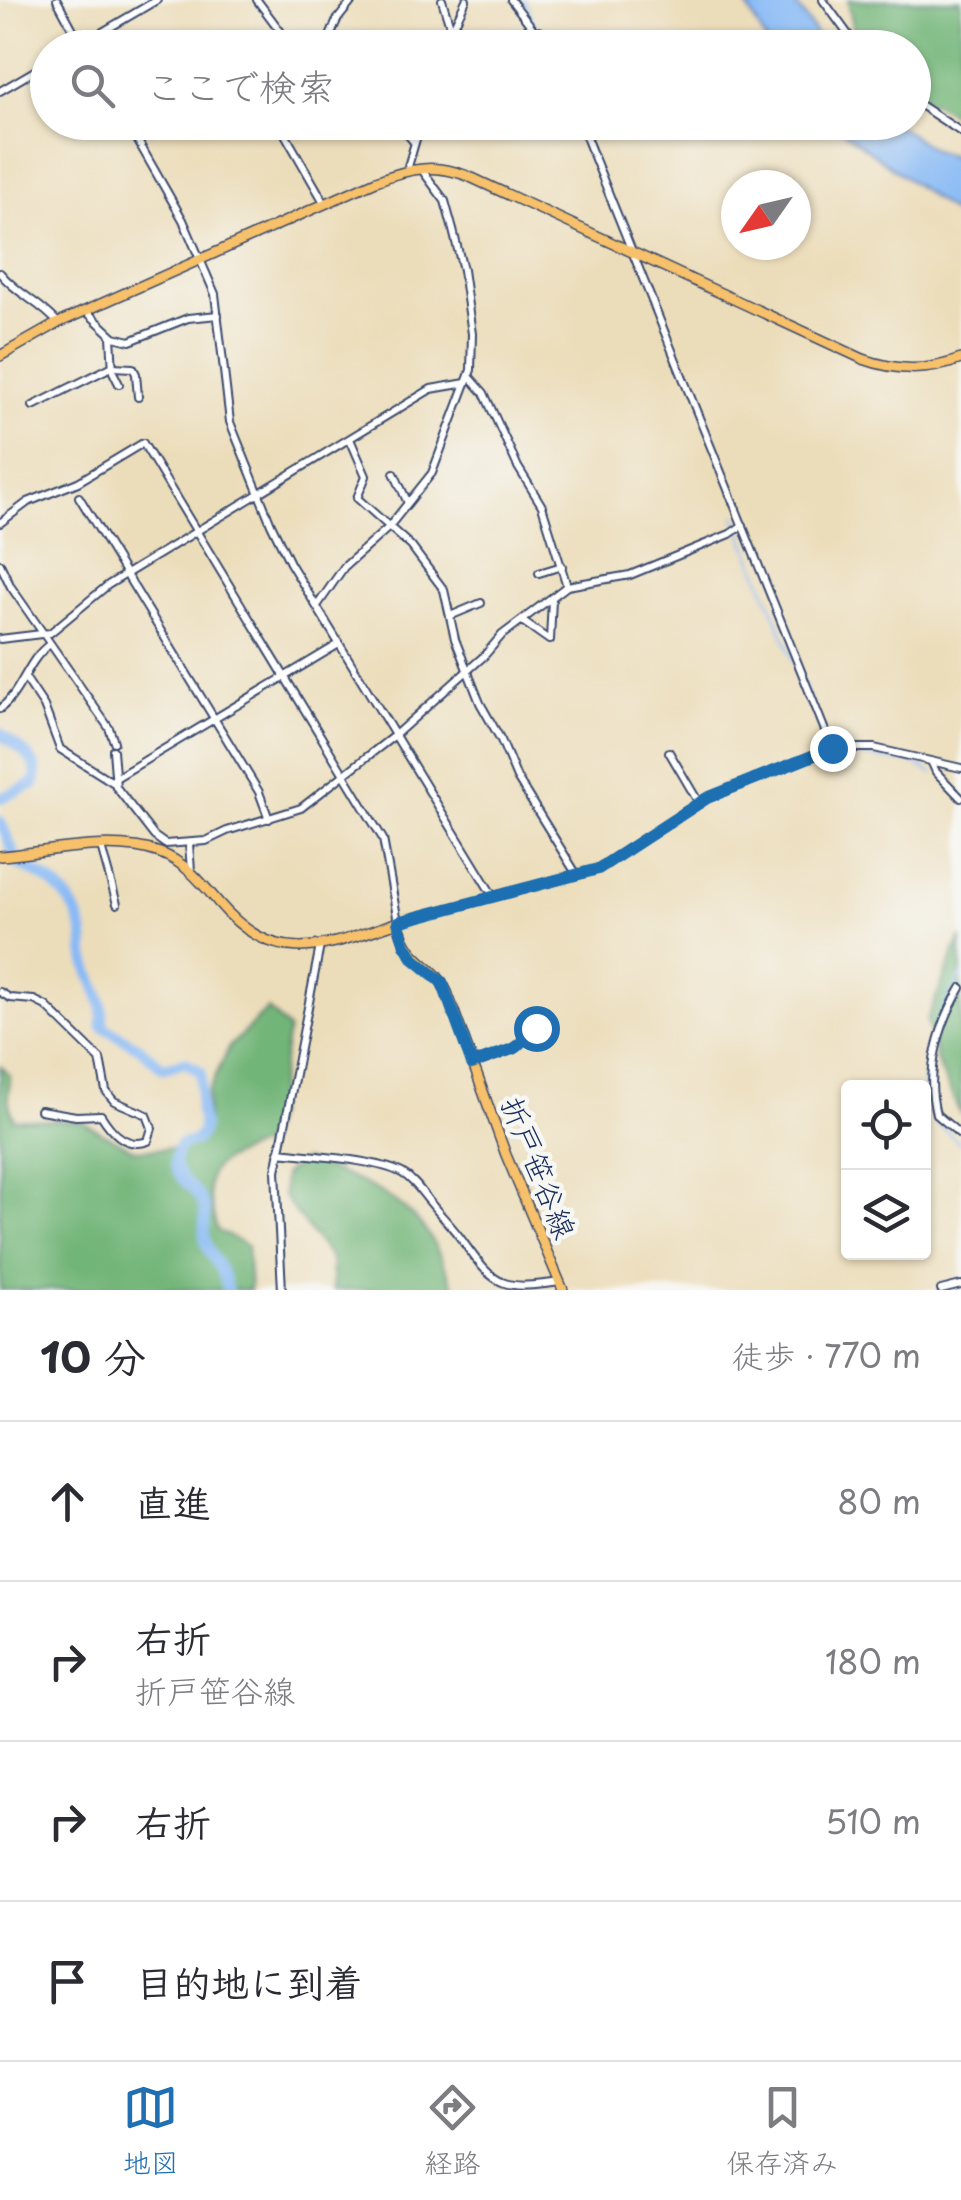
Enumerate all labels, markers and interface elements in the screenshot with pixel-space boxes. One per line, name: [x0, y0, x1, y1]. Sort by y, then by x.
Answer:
search box: [30, 30, 931, 140]
text: ここで検索: [145, 57, 335, 114]
icon: search: [65, 58, 120, 113]
north arrow: [721, 170, 811, 260]
route end: [810, 726, 856, 772]
route start: [514, 1006, 560, 1052]
map controls: [841, 1080, 931, 1260]
button: locate: [841, 1080, 931, 1170]
street label: 折戸笹谷線: [491, 1089, 589, 1245]
button: layers: [841, 1170, 931, 1260]
text: 10 分: [40, 1324, 146, 1387]
text: 徒歩 · 770 m: [731, 1331, 921, 1379]
text: 直進: [135, 1473, 211, 1530]
icon: ahead: [40, 1474, 95, 1529]
text: 80 m: [837, 1477, 921, 1525]
text: 右折: [135, 1609, 211, 1666]
icon: right: [40, 1634, 95, 1689]
text: 180 m: [825, 1637, 921, 1685]
text: 折戸笹谷線: [135, 1666, 295, 1714]
text: 右折: [135, 1793, 211, 1850]
icon: right: [40, 1794, 95, 1849]
text: 510 m: [825, 1797, 921, 1845]
text: 目的地に到着: [135, 1953, 363, 2010]
icon: arrive: [40, 1954, 95, 2009]
tab: 地図: [123, 2080, 179, 2183]
tab: 経路: [424, 2080, 480, 2183]
tab: 保存済み: [726, 2080, 838, 2183]

